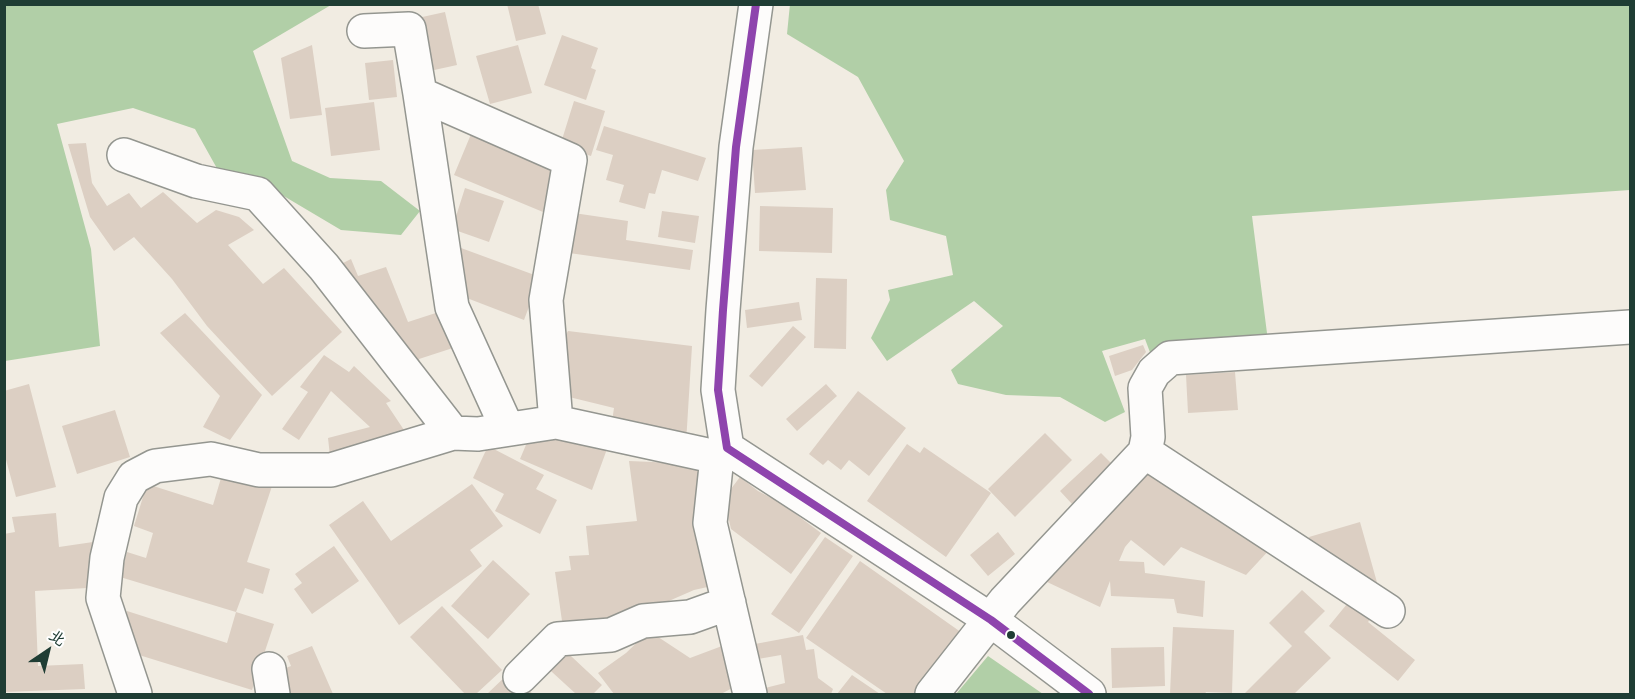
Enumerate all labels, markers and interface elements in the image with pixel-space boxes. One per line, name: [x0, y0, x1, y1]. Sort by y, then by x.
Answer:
north arrow: [18, 621, 78, 681]
text: 北: [45, 622, 72, 651]
unlabelled marker: [1005, 629, 1017, 641]

